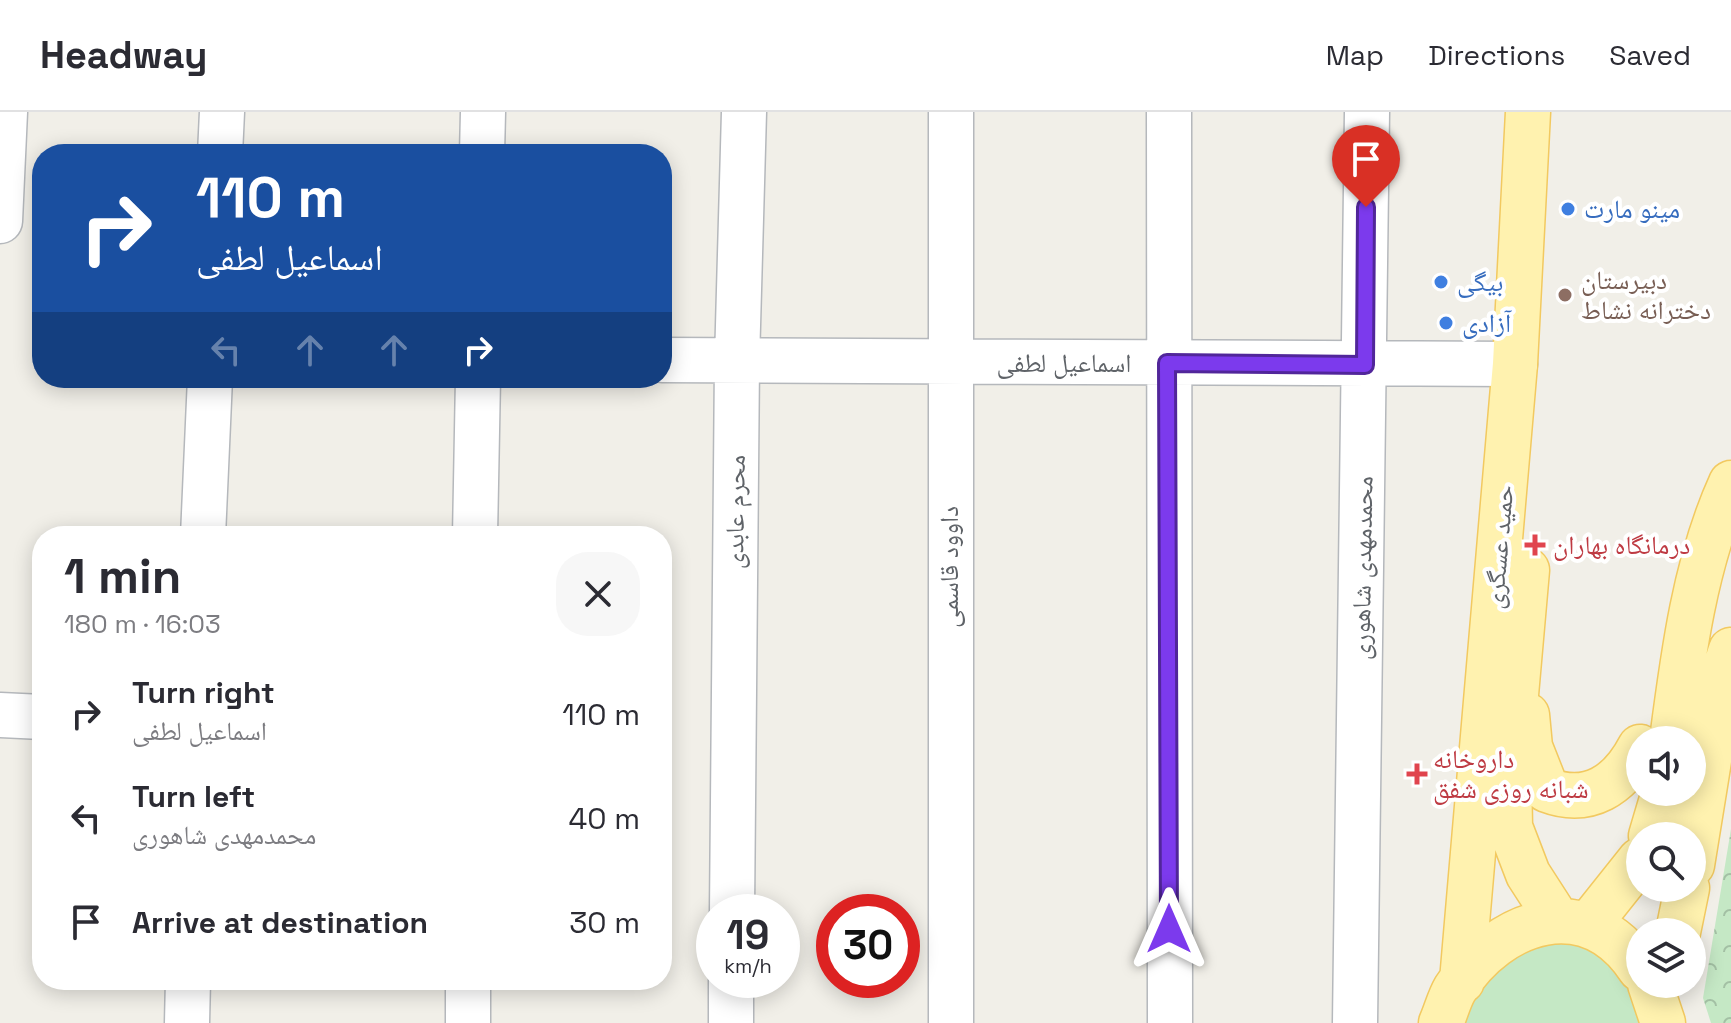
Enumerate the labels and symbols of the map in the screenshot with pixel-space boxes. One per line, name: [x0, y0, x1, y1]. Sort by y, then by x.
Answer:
pin: [1332, 125, 1400, 207]
place label: مینو مارت: [1584, 192, 1680, 226]
marker: مینو مارت: [1559, 200, 1577, 218]
place label: دبیرستان دخترانه نشاط: [1581, 263, 1711, 327]
place label: بیگی: [1457, 265, 1503, 299]
marker: بیگی: [1432, 273, 1450, 291]
marker: دبیرستان دخترانه نشاط: [1556, 286, 1574, 304]
place label: آزادی: [1462, 306, 1513, 340]
marker: آزادی: [1437, 314, 1455, 332]
street label: اسماعیل لطفی: [997, 346, 1131, 380]
street label: محرم عابدی: [717, 455, 754, 569]
street label: محمدمهدی شاهوری: [1343, 476, 1381, 660]
street label: حمید عسگری: [1477, 483, 1521, 611]
street label: داوود قاسمی: [932, 506, 966, 628]
place label: درمانگاه بهاران: [1553, 528, 1690, 562]
marker: درمانگاه بهاران: [1524, 534, 1546, 556]
place label: داروخانه شبانه روزی شفق: [1433, 742, 1589, 806]
marker: داروخانه شبانه روزی شفق: [1408, 765, 1426, 783]
position arrow: [1127, 887, 1211, 971]
speed limit sign: 30: [816, 894, 920, 998]

